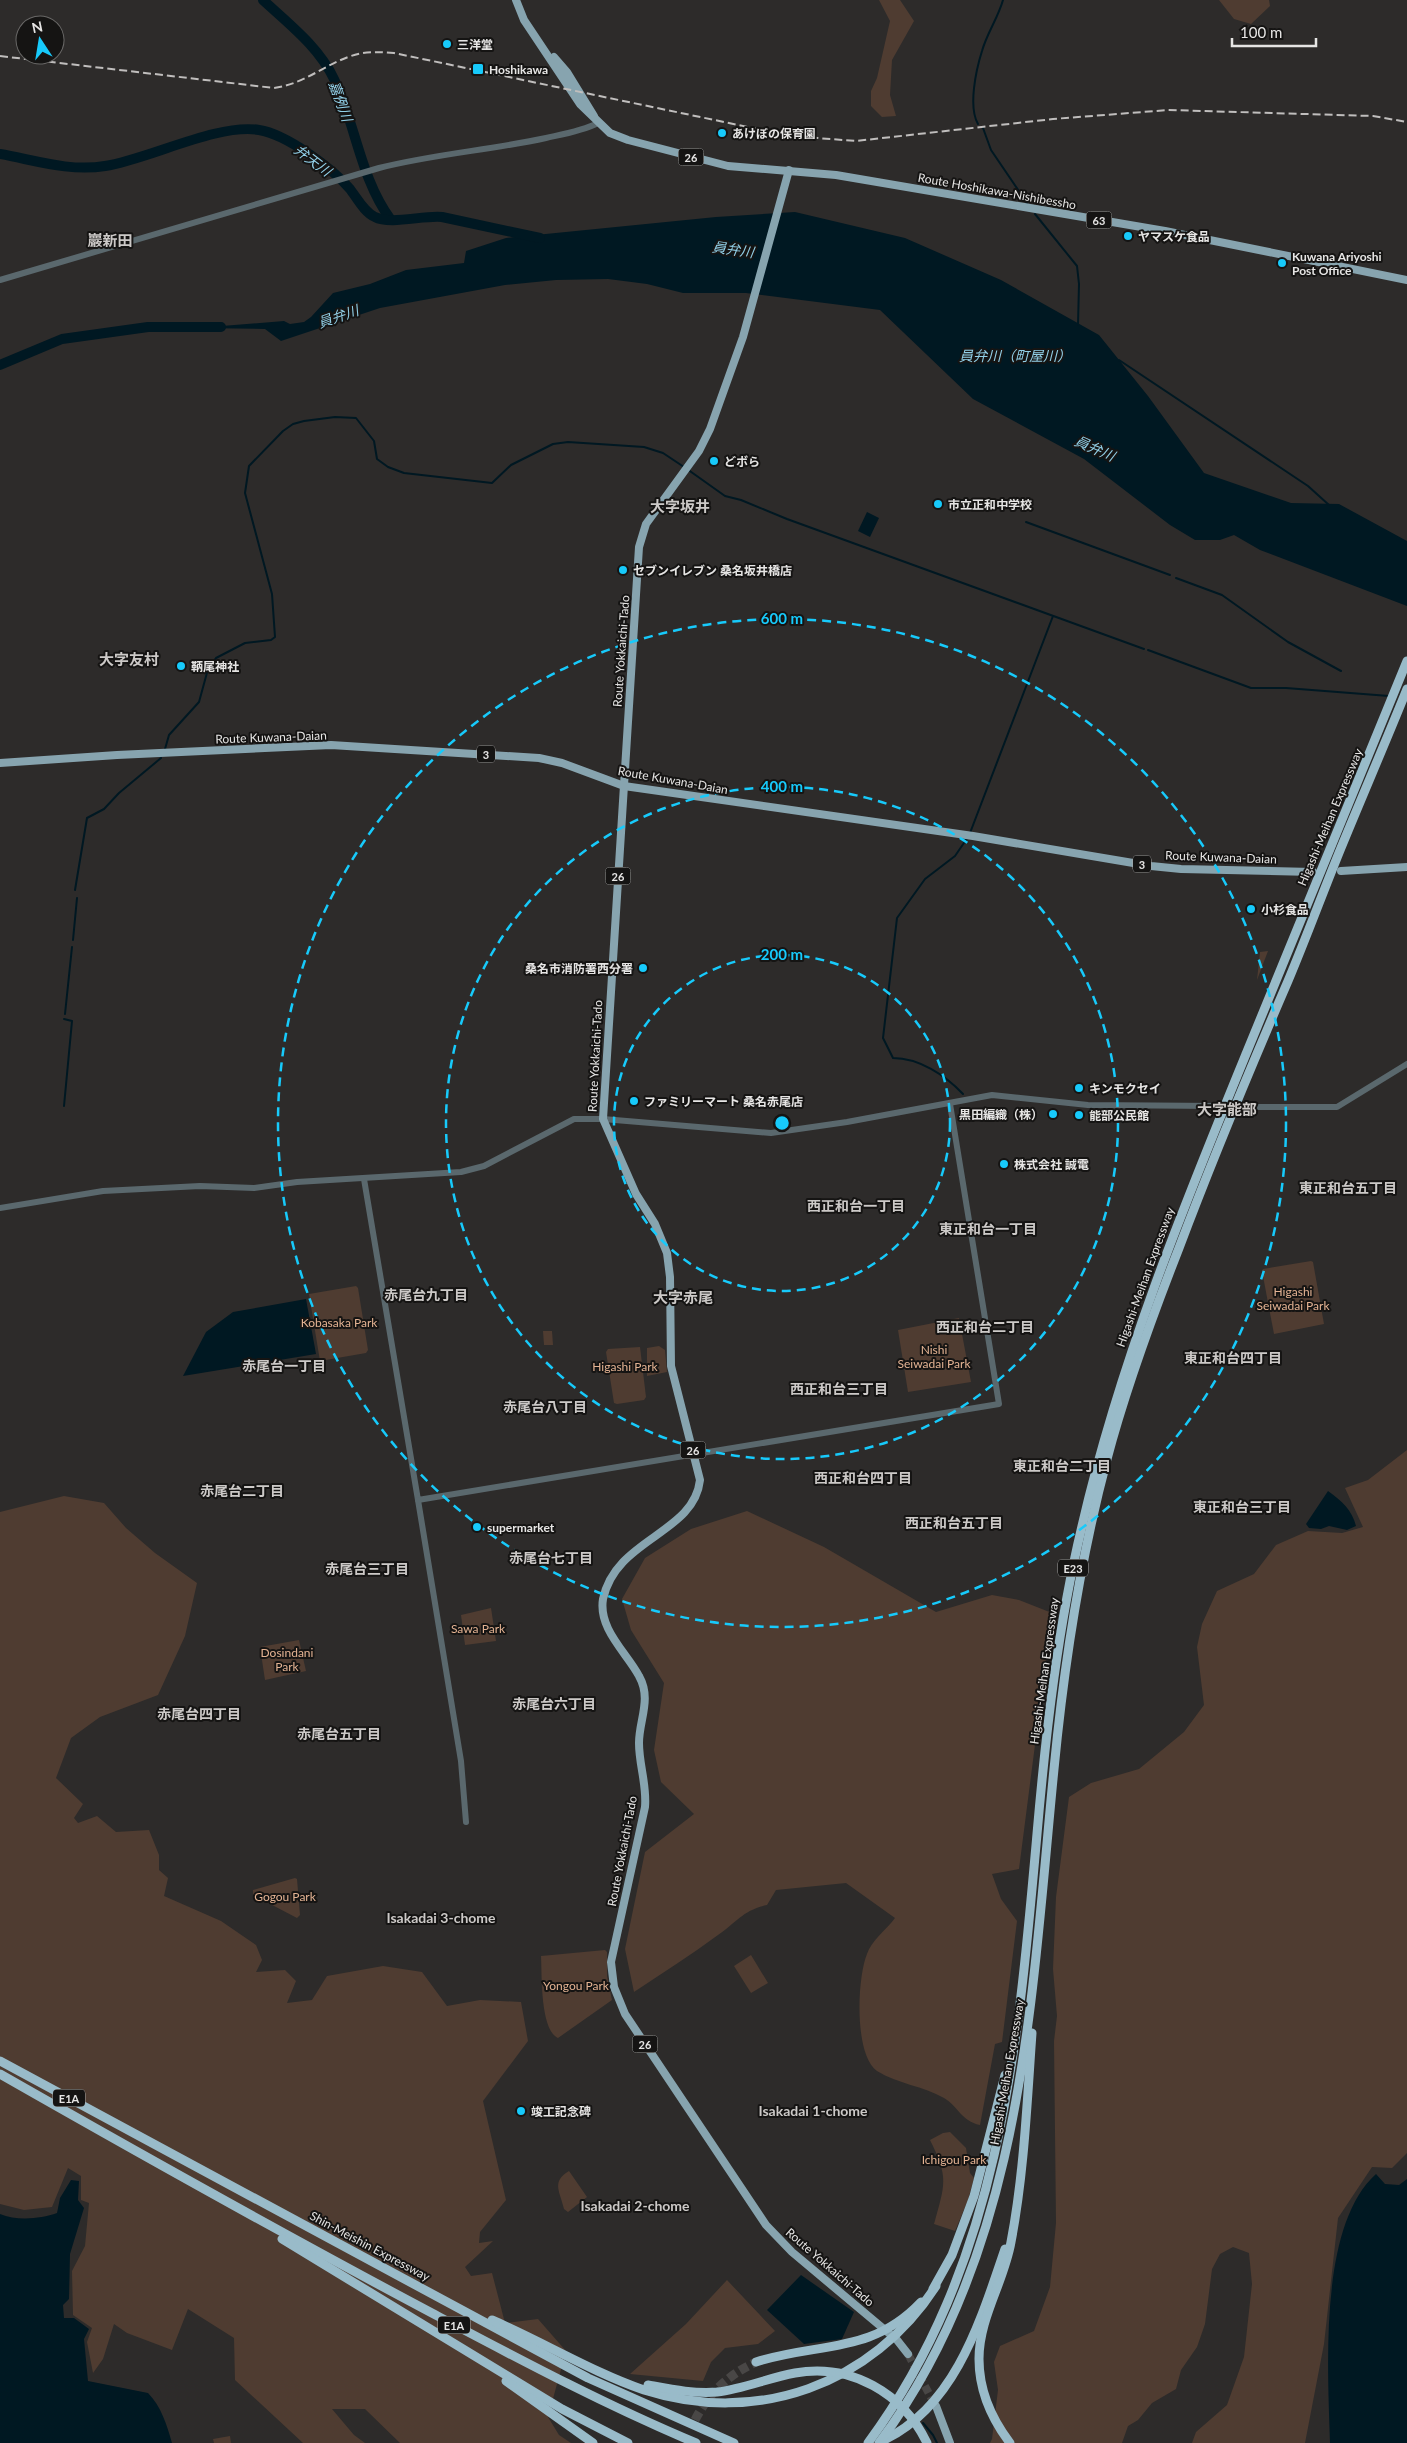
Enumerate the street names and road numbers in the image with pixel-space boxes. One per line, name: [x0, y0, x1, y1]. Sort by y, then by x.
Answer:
road number: 26: [678, 148, 704, 166]
street label: Route Hoshikawa-Nishibessho: [917, 170, 1077, 212]
road number: 63: [1086, 212, 1112, 228]
street label: Route Yokkaichi-Tado: [610, 594, 632, 707]
street label: Route Kuwana-Daian: [215, 728, 327, 746]
street label: Higashi-Meihan Expressway: [1294, 745, 1366, 888]
road number: 3: [477, 746, 495, 762]
street label: Route Kuwana-Daian: [617, 763, 729, 797]
street label: Route Kuwana-Daian: [1165, 848, 1277, 866]
road number: 3: [1133, 856, 1151, 872]
road number: 26: [606, 868, 630, 884]
street label: Route Yokkaichi-Tado: [585, 999, 605, 1112]
street label: Higashi-Meihan Expressway: [1113, 1204, 1178, 1349]
road number: 26: [680, 1442, 706, 1458]
road number: E23: [1058, 1560, 1088, 1576]
street label: Higashi-Meihan Expressway: [1026, 1596, 1062, 1745]
street label: Route Yokkaichi-Tado: [604, 1794, 640, 1907]
street label: Higashi-Meihan Expressway: [987, 1997, 1027, 2146]
road number: 26: [632, 2036, 658, 2052]
road number: E1A: [53, 2090, 85, 2106]
street label: Shin-Meishin Expressway: [307, 2208, 433, 2284]
street label: Route Yokkaichi-Tado: [783, 2225, 877, 2310]
road number: E1A: [438, 2316, 470, 2334]

